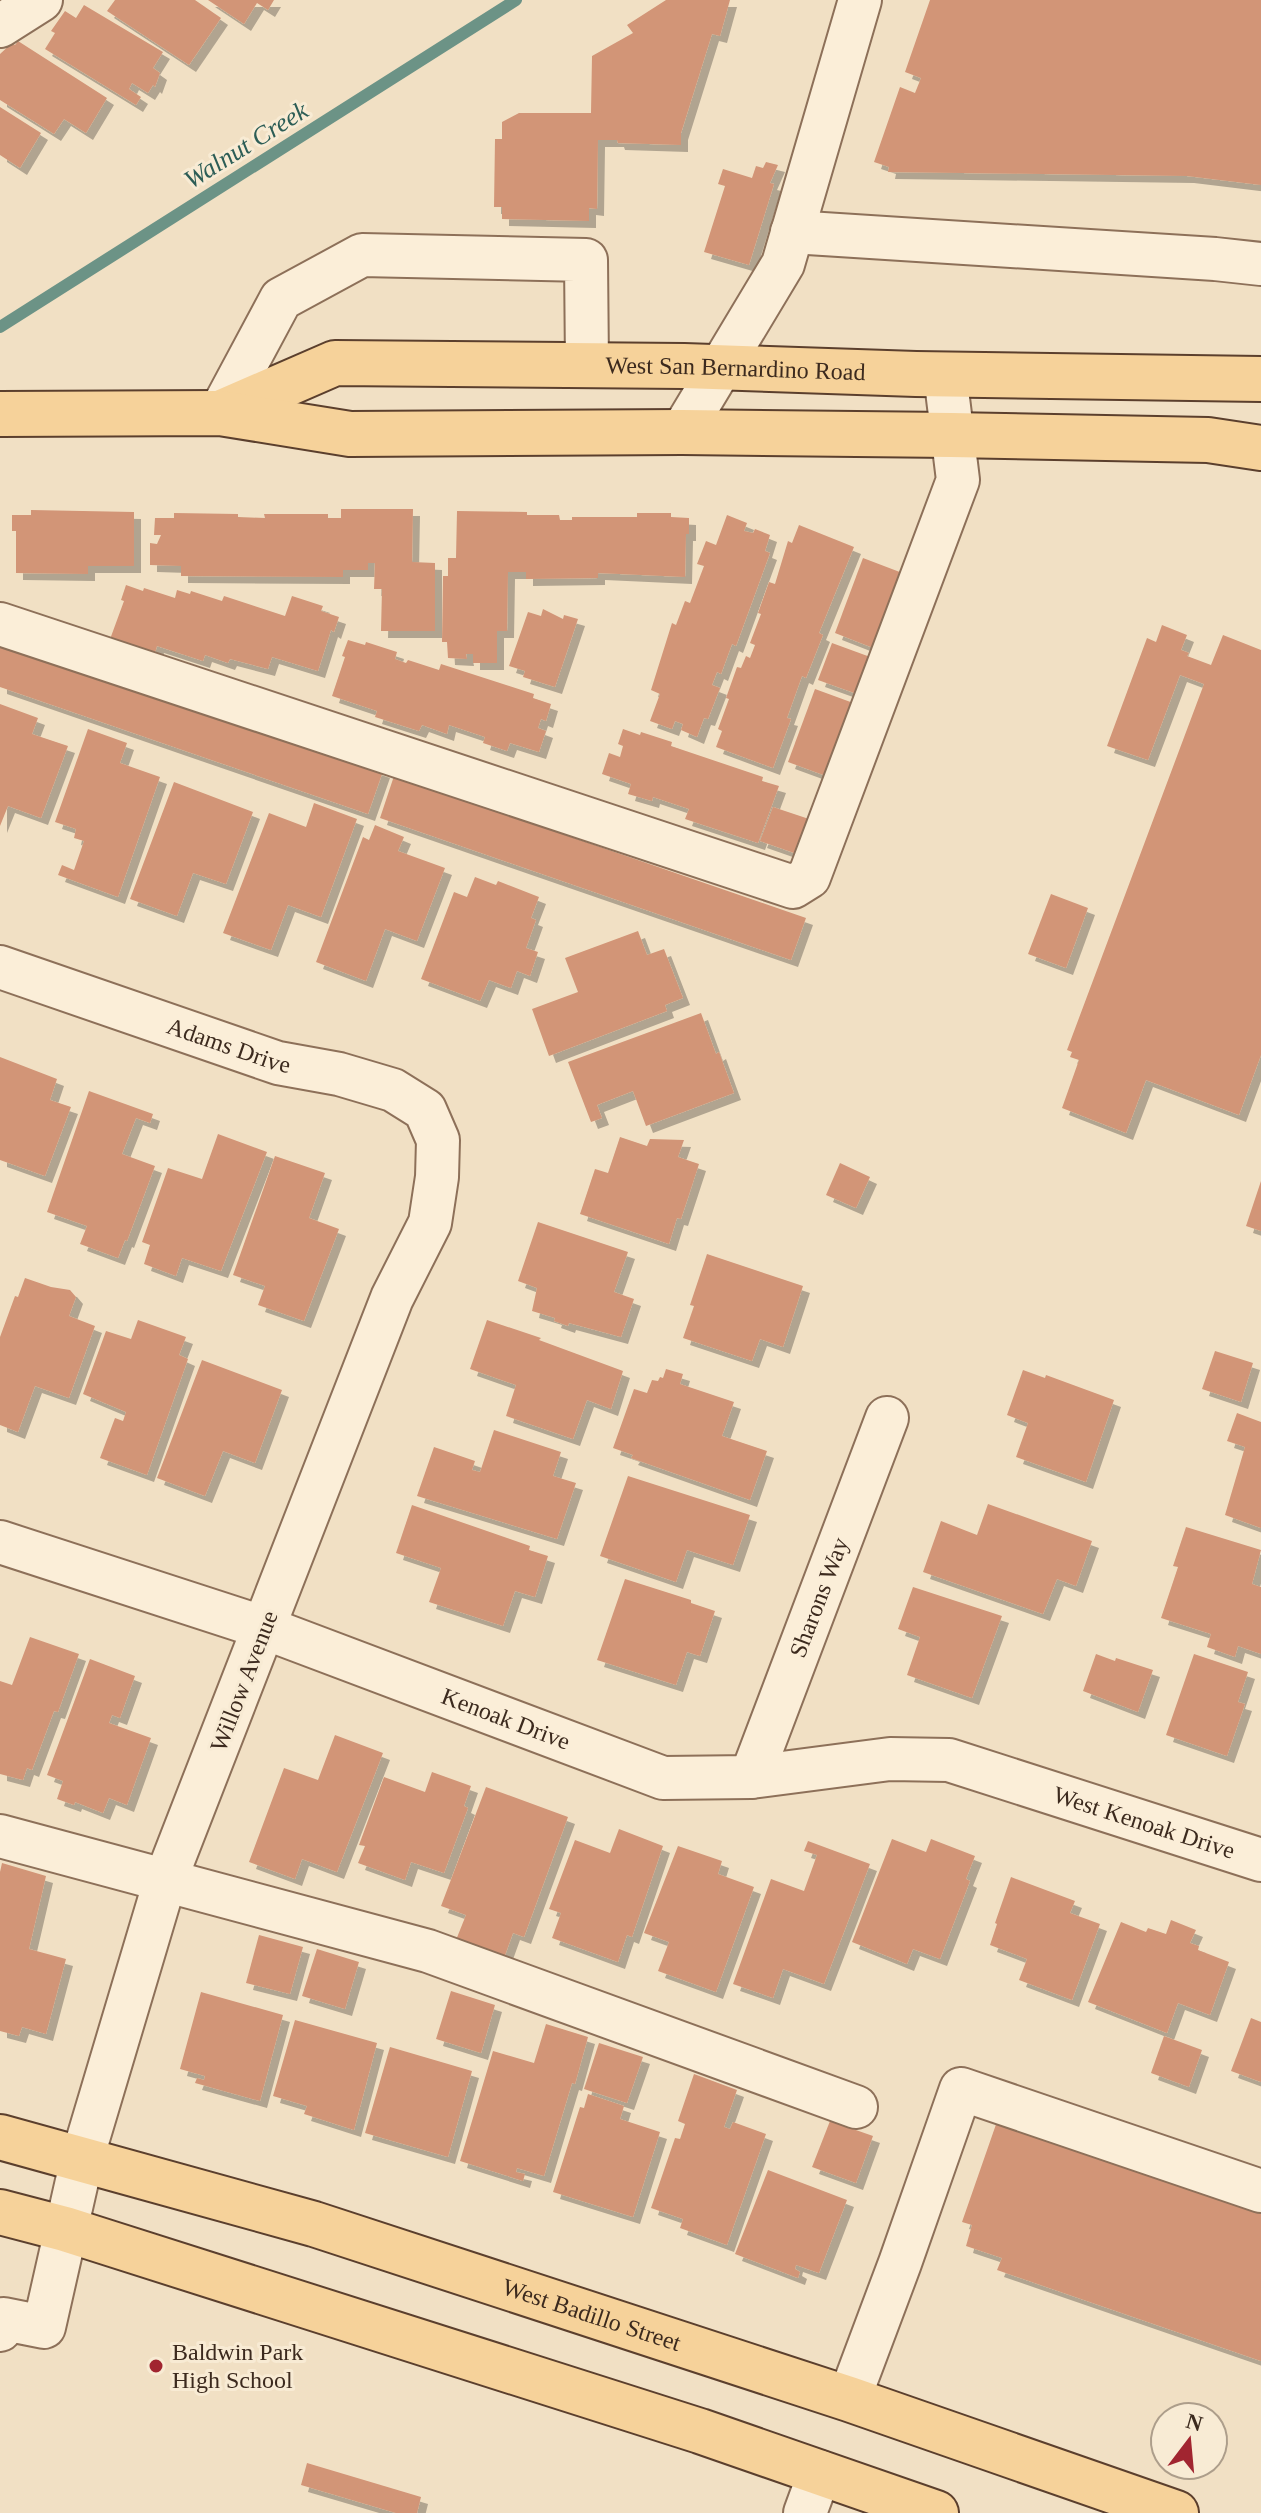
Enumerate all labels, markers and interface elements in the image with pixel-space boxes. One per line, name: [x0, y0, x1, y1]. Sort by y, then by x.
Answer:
water label: Walnut Creek: [179, 95, 314, 194]
street label: West San Bernardino Road: [605, 352, 866, 385]
street label: Adams Drive: [164, 1013, 292, 1078]
street label: Sharons Way: [784, 1534, 854, 1661]
street label: Willow Avenue: [205, 1607, 283, 1755]
street label: Kenoak Drive: [438, 1683, 574, 1755]
street label: West Kenoak Drive: [1050, 1781, 1238, 1864]
street label: West Badillo Street: [499, 2274, 684, 2356]
place label: Baldwin Park High School: [172, 2339, 303, 2393]
marker: Baldwin Park High School: [147, 2357, 165, 2375]
north arrow: [1149, 2401, 1229, 2481]
text: N: [1183, 2408, 1206, 2436]

